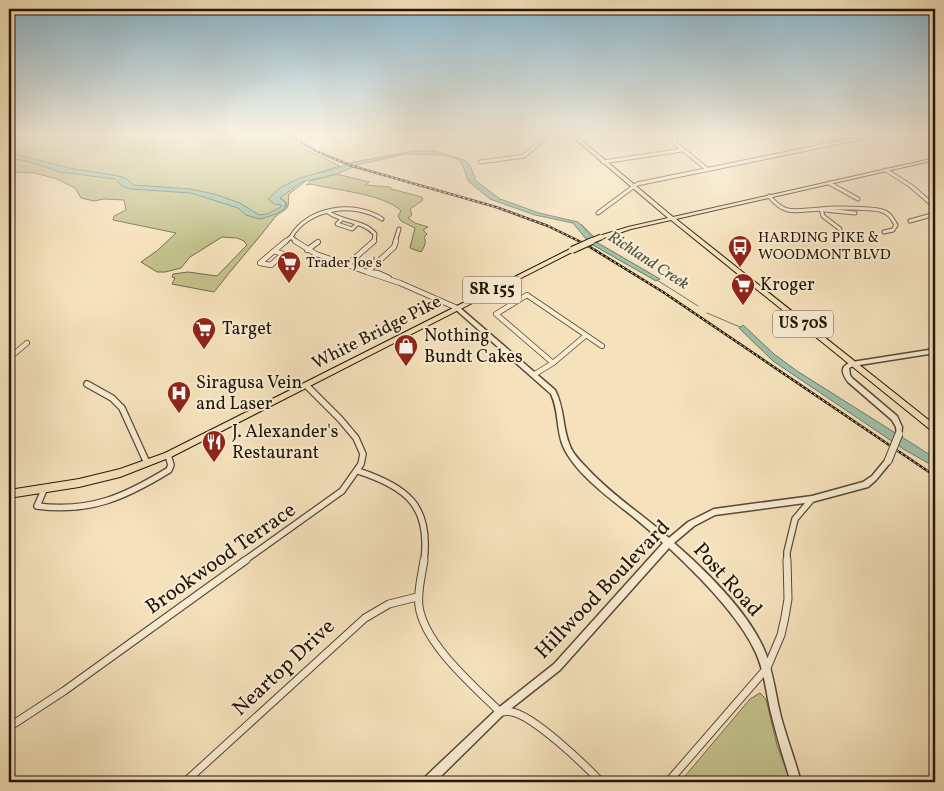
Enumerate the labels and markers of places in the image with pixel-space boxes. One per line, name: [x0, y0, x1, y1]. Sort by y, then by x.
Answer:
place label: HARDING PIKE & WOODMONT BLVD: [758, 228, 891, 266]
bus stop icon: HARDING PIKE & WOODMONT BLVD: [727, 234, 753, 268]
supermarket icon: Trader Joe's: [276, 250, 302, 284]
place label: Trader Joe's: [306, 253, 382, 274]
supermarket icon: Kroger: [730, 272, 756, 306]
place label: Kroger: [760, 273, 815, 298]
supermarket icon: Target: [191, 316, 217, 350]
place label: Target: [222, 317, 272, 342]
place label: Nothing Bundt Cakes: [424, 324, 523, 370]
shop icon: Nothing Bundt Cakes: [393, 333, 419, 367]
place label: Siragusa Vein and Laser: [196, 371, 303, 417]
hospital icon: Siragusa Vein and Laser: [166, 380, 192, 414]
place label: J. Alexander's Restaurant: [232, 420, 338, 466]
restaurant icon: J. Alexander's Restaurant: [201, 429, 227, 463]

